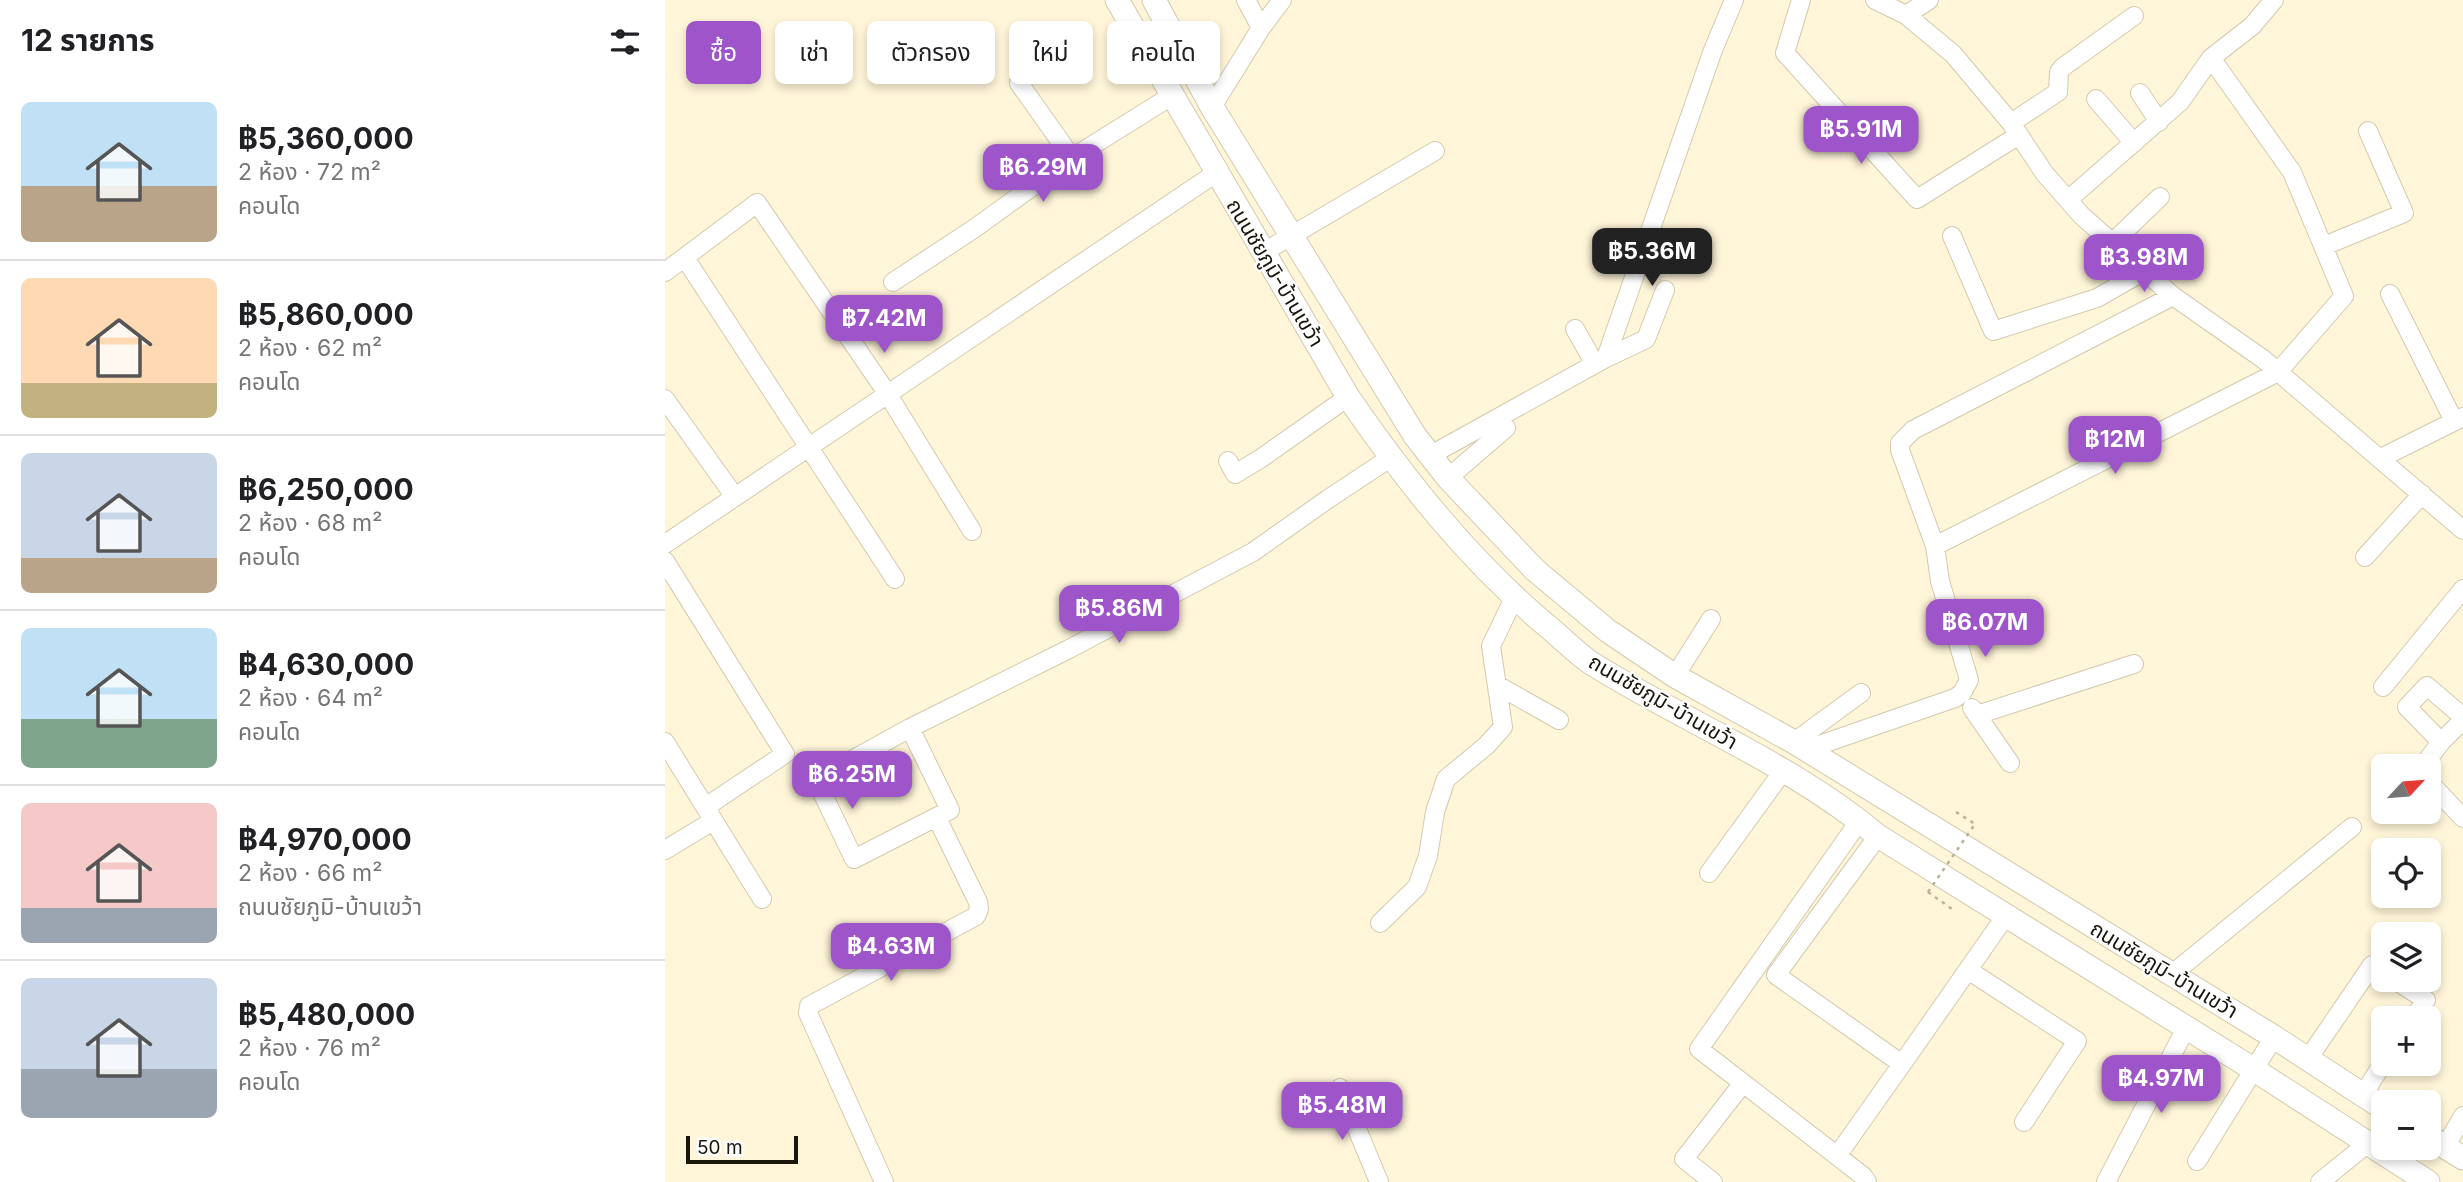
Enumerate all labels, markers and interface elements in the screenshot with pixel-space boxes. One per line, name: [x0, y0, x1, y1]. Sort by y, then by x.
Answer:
chip: ซื้อ: [686, 21, 761, 84]
chip: เช่า: [775, 21, 853, 84]
chip: ตัวกรอง: [867, 21, 995, 84]
chip: ใหม่: [1009, 21, 1093, 84]
chip: คอนโด: [1107, 21, 1220, 84]
text: 12 รายการ: [21, 22, 155, 58]
icon: filters: [606, 23, 644, 61]
pin: ฿5.91M: [1804, 106, 1918, 166]
text: ฿5.91M: [1819, 115, 1903, 143]
text: ฿5,360,000: [238, 120, 414, 156]
icon: home: [77, 130, 161, 214]
pin: ฿6.29M: [986, 144, 1100, 204]
text: ฿6.29M: [999, 153, 1087, 181]
text: 2 ห้อง · 72 m²: [238, 158, 381, 186]
text: คอนโด: [238, 192, 300, 220]
street label: ถนนชัยภูมิ-บ้านเขว้า: [1221, 194, 1329, 352]
pin: ฿5.36M: [1595, 229, 1709, 288]
pin: ฿3.98M: [2087, 234, 2201, 294]
text: ฿5.36M: [1608, 237, 1696, 265]
text: ฿3.98M: [2100, 243, 2188, 271]
text: ฿5,860,000: [238, 296, 414, 332]
pin: ฿7.42M: [827, 296, 941, 355]
text: ฿7.42M: [842, 304, 926, 332]
icon: home: [77, 306, 161, 390]
text: 2 ห้อง · 62 m²: [238, 334, 382, 362]
text: คอนโด: [238, 368, 300, 396]
pin: ฿12M: [2074, 416, 2156, 476]
text: ฿12M: [2084, 425, 2146, 453]
text: ฿6,250,000: [238, 471, 414, 507]
icon: home: [77, 481, 161, 565]
text: 2 ห้อง · 68 m²: [238, 509, 382, 537]
text: คอนโด: [238, 543, 300, 571]
pin: ฿5.86M: [1062, 586, 1176, 645]
text: ฿5.86M: [1075, 594, 1163, 622]
pin: ฿6.07M: [1928, 600, 2042, 659]
text: ฿6.07M: [1942, 608, 2028, 636]
text: ฿4,630,000: [238, 646, 414, 682]
street label: ถนนชัยภูมิ-บ้านเขว้า: [1584, 649, 1742, 755]
icon: home: [77, 656, 161, 740]
text: 2 ห้อง · 64 m²: [238, 684, 383, 712]
text: คอนโด: [238, 718, 300, 746]
pin: ฿6.25M: [795, 752, 909, 811]
north arrow: [2371, 754, 2441, 824]
map controls: [2371, 754, 2441, 1160]
text: ฿6.25M: [808, 760, 896, 788]
text: ฿4,970,000: [238, 821, 412, 857]
icon: home: [77, 831, 161, 915]
button: locate: [2371, 838, 2441, 908]
text: 2 ห้อง · 66 m²: [238, 859, 382, 887]
text: ถนนชัยภูมิ-บ้านเขว้า: [238, 893, 422, 921]
street label: ถนนชัยภูมิ-บ้านเขว้า: [2085, 916, 2243, 1024]
button: layers: [2371, 922, 2441, 992]
pin: ฿4.63M: [834, 923, 948, 983]
text: ฿4.63M: [847, 932, 935, 960]
text: ฿5,480,000: [238, 996, 415, 1032]
icon: home: [77, 1006, 161, 1090]
button: +: [2371, 1006, 2441, 1076]
text: 2 ห้อง · 76 m²: [238, 1034, 381, 1062]
pin: ฿4.97M: [2104, 1056, 2218, 1115]
text: ฿4.97M: [2118, 1064, 2204, 1092]
text: คอนโด: [238, 1068, 300, 1096]
pin: ฿5.48M: [1285, 1082, 1399, 1142]
button: −: [2371, 1090, 2441, 1160]
text: ฿5.48M: [1297, 1091, 1387, 1119]
scale bar: [686, 1133, 798, 1165]
text: 50 m: [697, 1136, 743, 1159]

